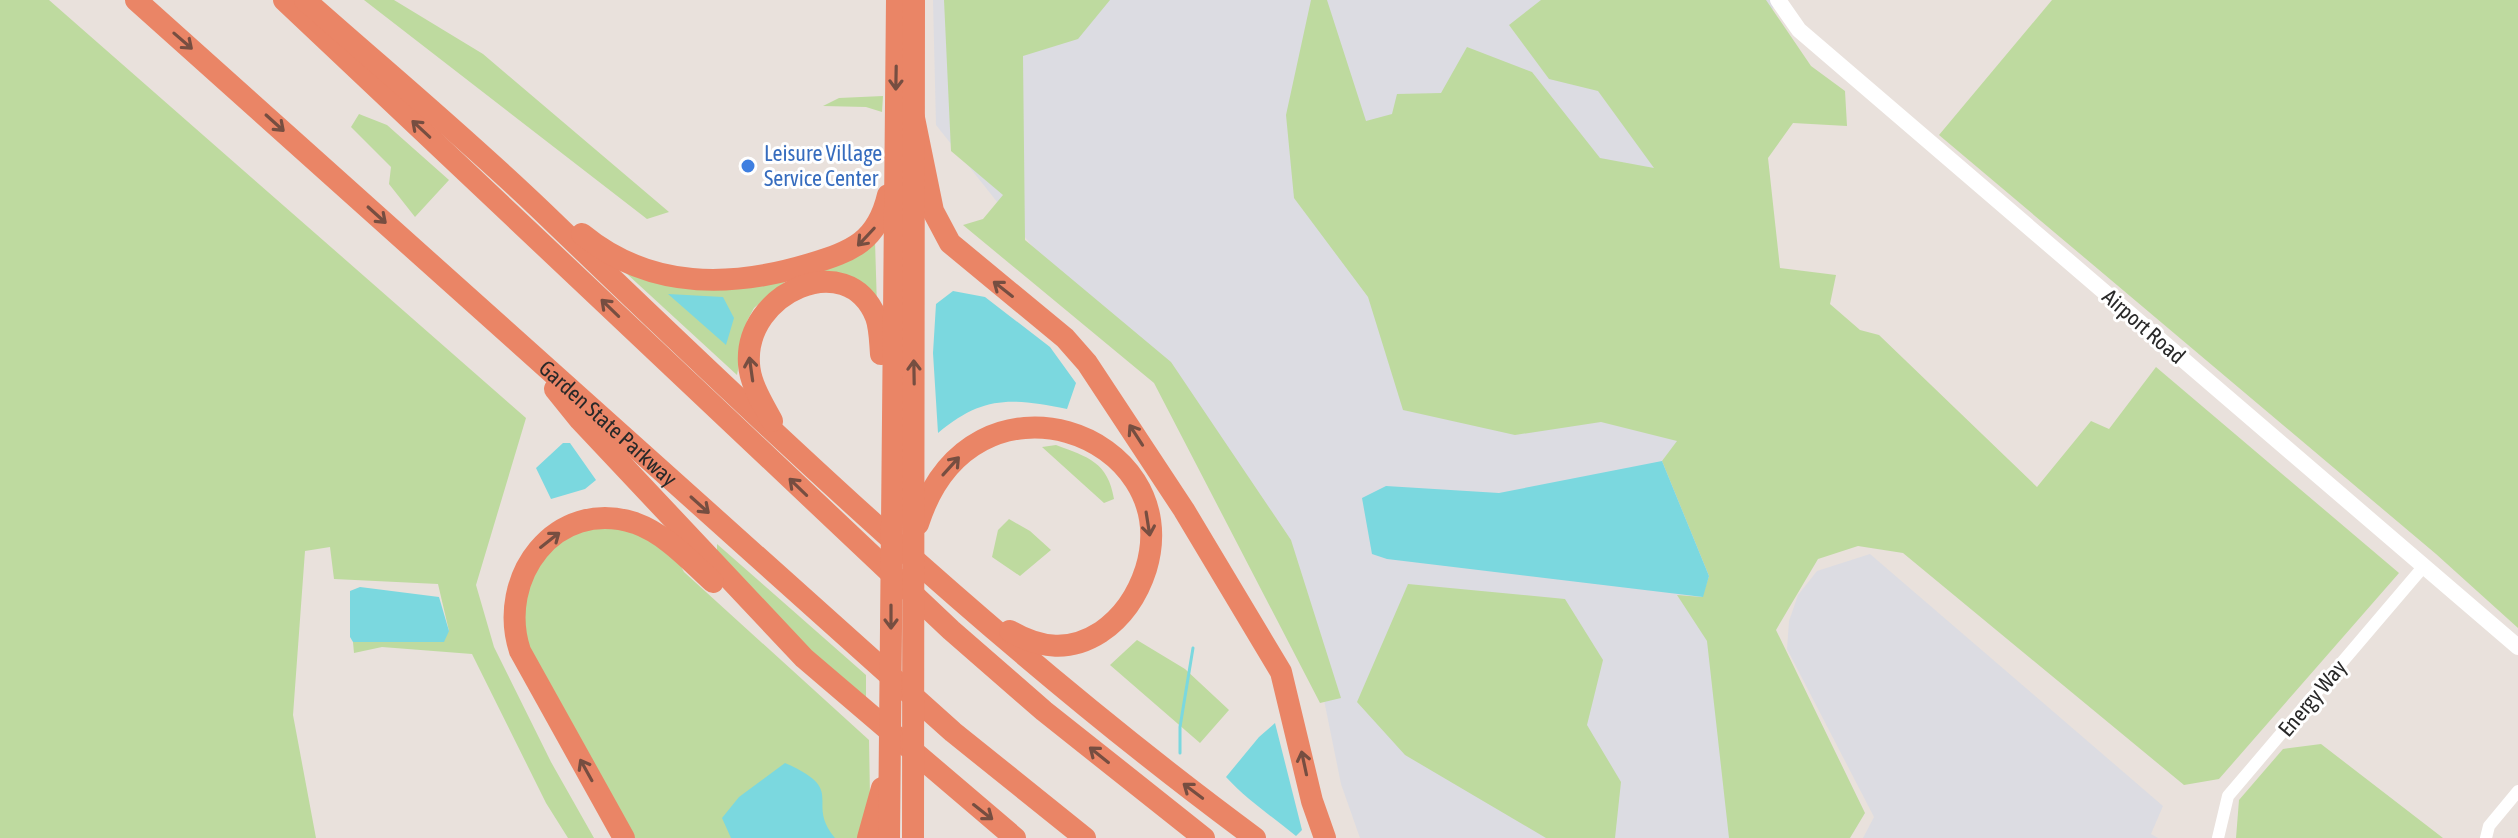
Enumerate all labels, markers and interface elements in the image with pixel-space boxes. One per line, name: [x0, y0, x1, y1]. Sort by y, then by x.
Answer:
one-way arrow: [173, 32, 193, 50]
one-way arrow: [888, 64, 904, 91]
one-way arrow: [264, 113, 284, 131]
one-way arrow: [412, 120, 432, 138]
place label: Leisure Village Service Center: [764, 140, 882, 191]
marker: Leisure Village Service Center: [739, 157, 757, 175]
one-way arrow: [367, 206, 387, 224]
one-way arrow: [857, 227, 875, 247]
one-way arrow: [993, 280, 1014, 298]
street label: Airport Road: [2097, 283, 2191, 369]
one-way arrow: [600, 298, 620, 317]
street label: Garden State Parkway: [534, 354, 683, 492]
one-way arrow: [743, 357, 758, 382]
one-way arrow: [906, 359, 921, 386]
one-way arrow: [1128, 424, 1145, 446]
one-way arrow: [941, 456, 959, 476]
one-way arrow: [788, 478, 808, 497]
one-way arrow: [689, 496, 709, 514]
one-way arrow: [1141, 511, 1156, 536]
one-way arrow: [539, 532, 560, 549]
one-way arrow: [883, 603, 899, 630]
street label: Energy Way: [2272, 654, 2352, 742]
one-way arrow: [1089, 746, 1110, 764]
one-way arrow: [1296, 751, 1311, 776]
one-way arrow: [578, 759, 594, 782]
one-way arrow: [1183, 783, 1204, 800]
one-way arrow: [972, 804, 993, 821]

